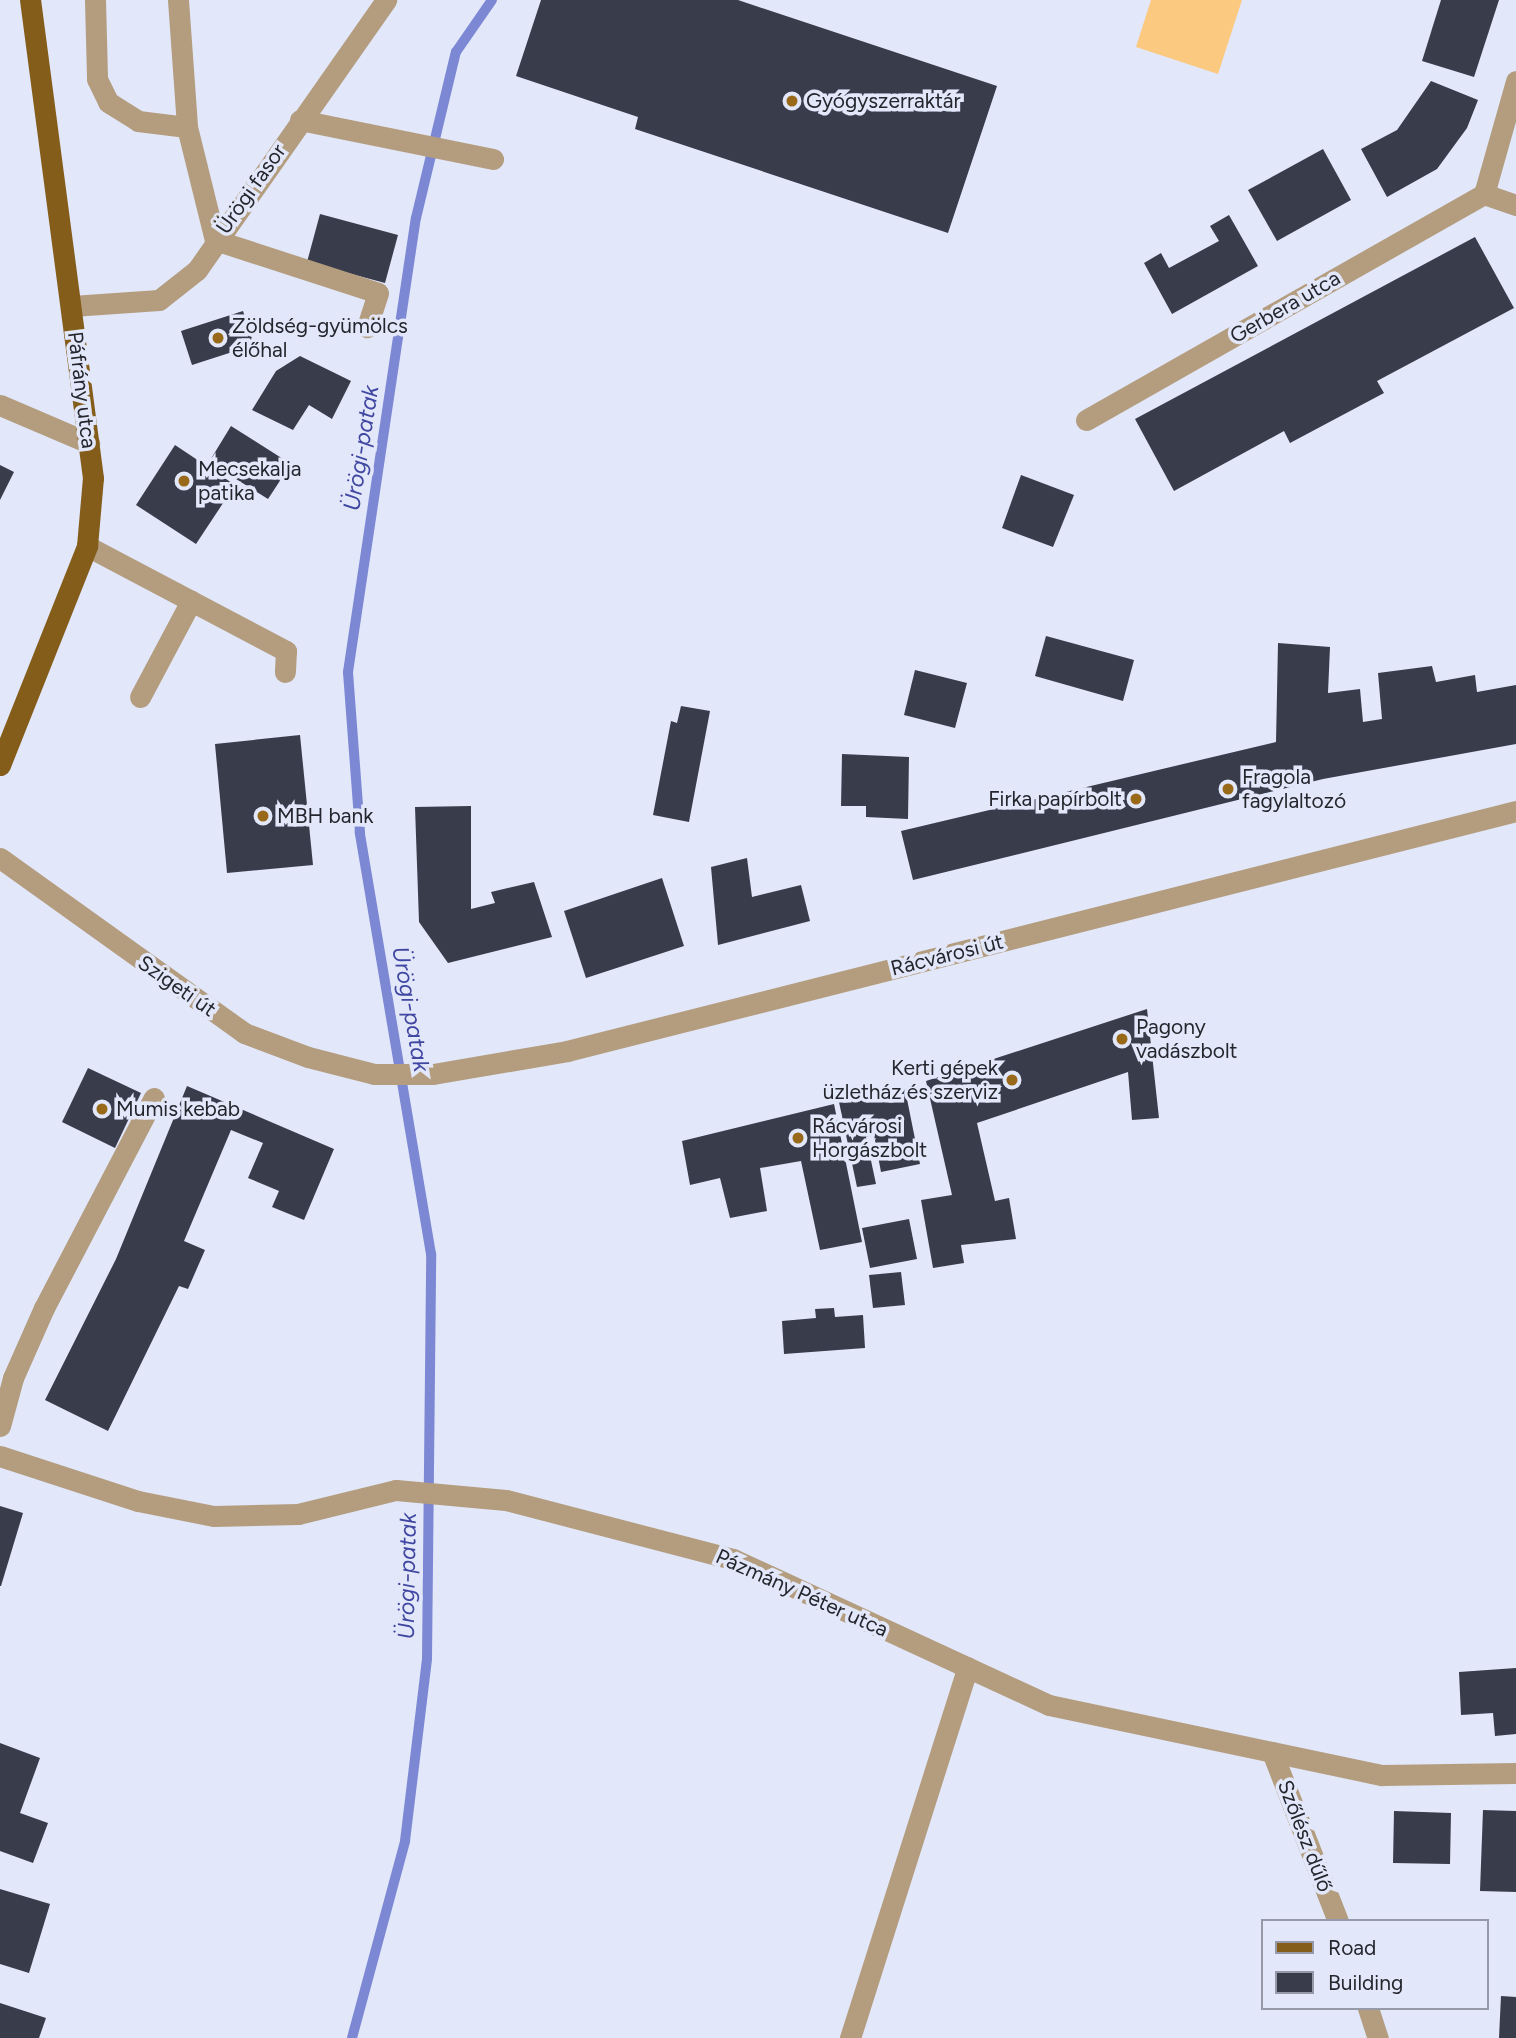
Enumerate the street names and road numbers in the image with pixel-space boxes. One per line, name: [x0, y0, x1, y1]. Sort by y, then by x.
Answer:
street label: Ürögi fasor: [211, 139, 291, 239]
street label: Gerbera utca: [1225, 265, 1345, 349]
street label: Páfrány utca: [62, 330, 102, 450]
street label: Rácvárosi út: [888, 929, 1006, 981]
street label: Szigeti út: [133, 950, 221, 1022]
street label: Pázmány Péter utca: [712, 1544, 892, 1642]
street label: Szőlész dűlő: [1272, 1777, 1338, 1895]

